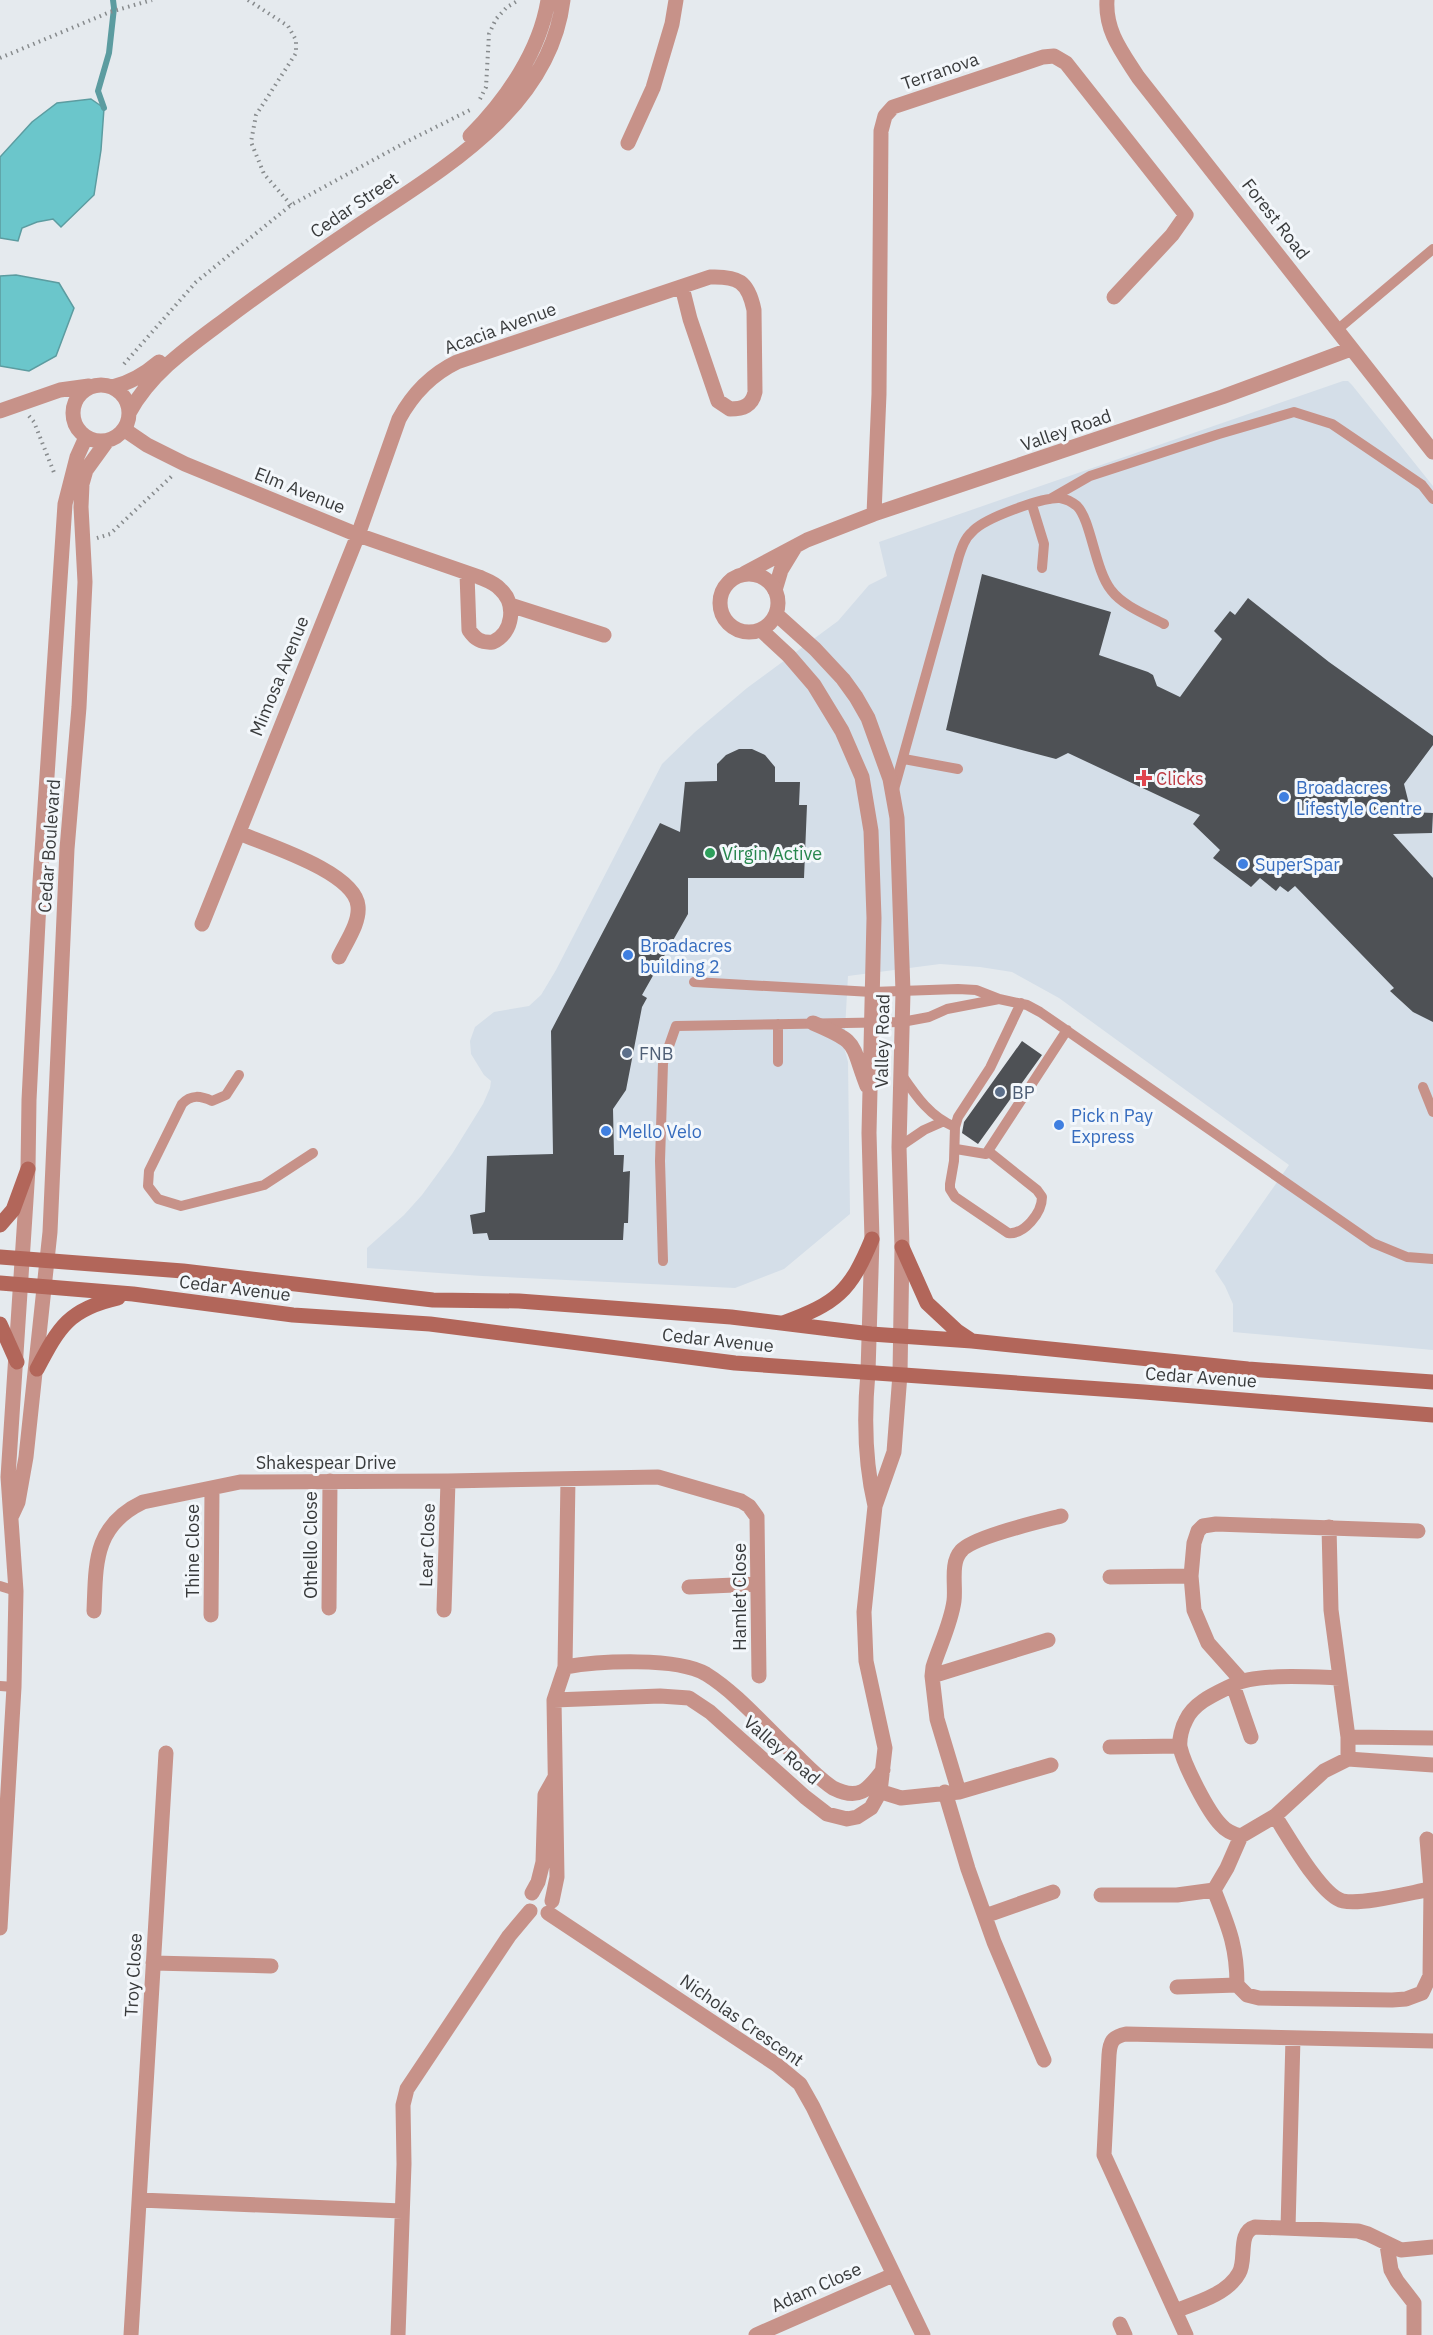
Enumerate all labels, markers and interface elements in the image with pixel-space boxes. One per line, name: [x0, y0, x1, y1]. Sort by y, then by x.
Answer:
street label: Terranova: [898, 47, 982, 95]
street label: Cedar Street: [306, 167, 402, 243]
street label: Forest Road: [1237, 174, 1315, 264]
street label: Acacia Avenue: [441, 297, 559, 359]
street label: Valley Road: [1018, 404, 1114, 456]
street label: Elm Avenue: [251, 461, 349, 519]
street label: Mimosa Avenue: [244, 612, 314, 739]
place label: Clicks: [1156, 767, 1204, 790]
marker: Clicks: [1137, 771, 1151, 785]
place label: Broadacres Lifestyle Centre: [1296, 776, 1422, 820]
street label: Cedar Boulevard: [33, 778, 65, 914]
marker: Broadacres Lifestyle Centre: [1277, 790, 1291, 804]
place label: Virgin Active: [722, 842, 822, 865]
marker: Virgin Active: [703, 846, 717, 860]
place label: SuperSpar: [1255, 853, 1340, 876]
marker: SuperSpar: [1236, 857, 1250, 871]
place label: Broadacres building 2: [640, 934, 732, 978]
marker: Broadacres building 2: [621, 948, 635, 962]
street label: Valley Road: [870, 994, 894, 1088]
place label: FNB: [639, 1042, 674, 1065]
marker: FNB: [620, 1046, 634, 1060]
place label: BP: [1012, 1081, 1035, 1104]
marker: BP: [993, 1085, 1007, 1099]
place label: Pick n Pay Express: [1071, 1104, 1153, 1148]
marker: Pick n Pay Express: [1052, 1118, 1066, 1132]
place label: Mello Velo: [618, 1120, 702, 1143]
marker: Mello Velo: [599, 1124, 613, 1138]
street label: Cedar Avenue: [178, 1270, 292, 1306]
street label: Cedar Avenue: [661, 1323, 775, 1357]
street label: Cedar Avenue: [1144, 1362, 1258, 1392]
street label: Shakespear Drive: [256, 1451, 396, 1474]
street label: Othello Close: [299, 1491, 322, 1599]
street label: Lear Close: [414, 1503, 440, 1587]
street label: Thine Close: [181, 1504, 204, 1598]
street label: Hamlet Close: [728, 1543, 751, 1651]
street label: Valley Road: [739, 1710, 825, 1790]
street label: Troy Close: [119, 1932, 147, 2018]
street label: Nicholas Crescent: [676, 1969, 808, 2071]
street label: Adam Close: [767, 2257, 865, 2317]

